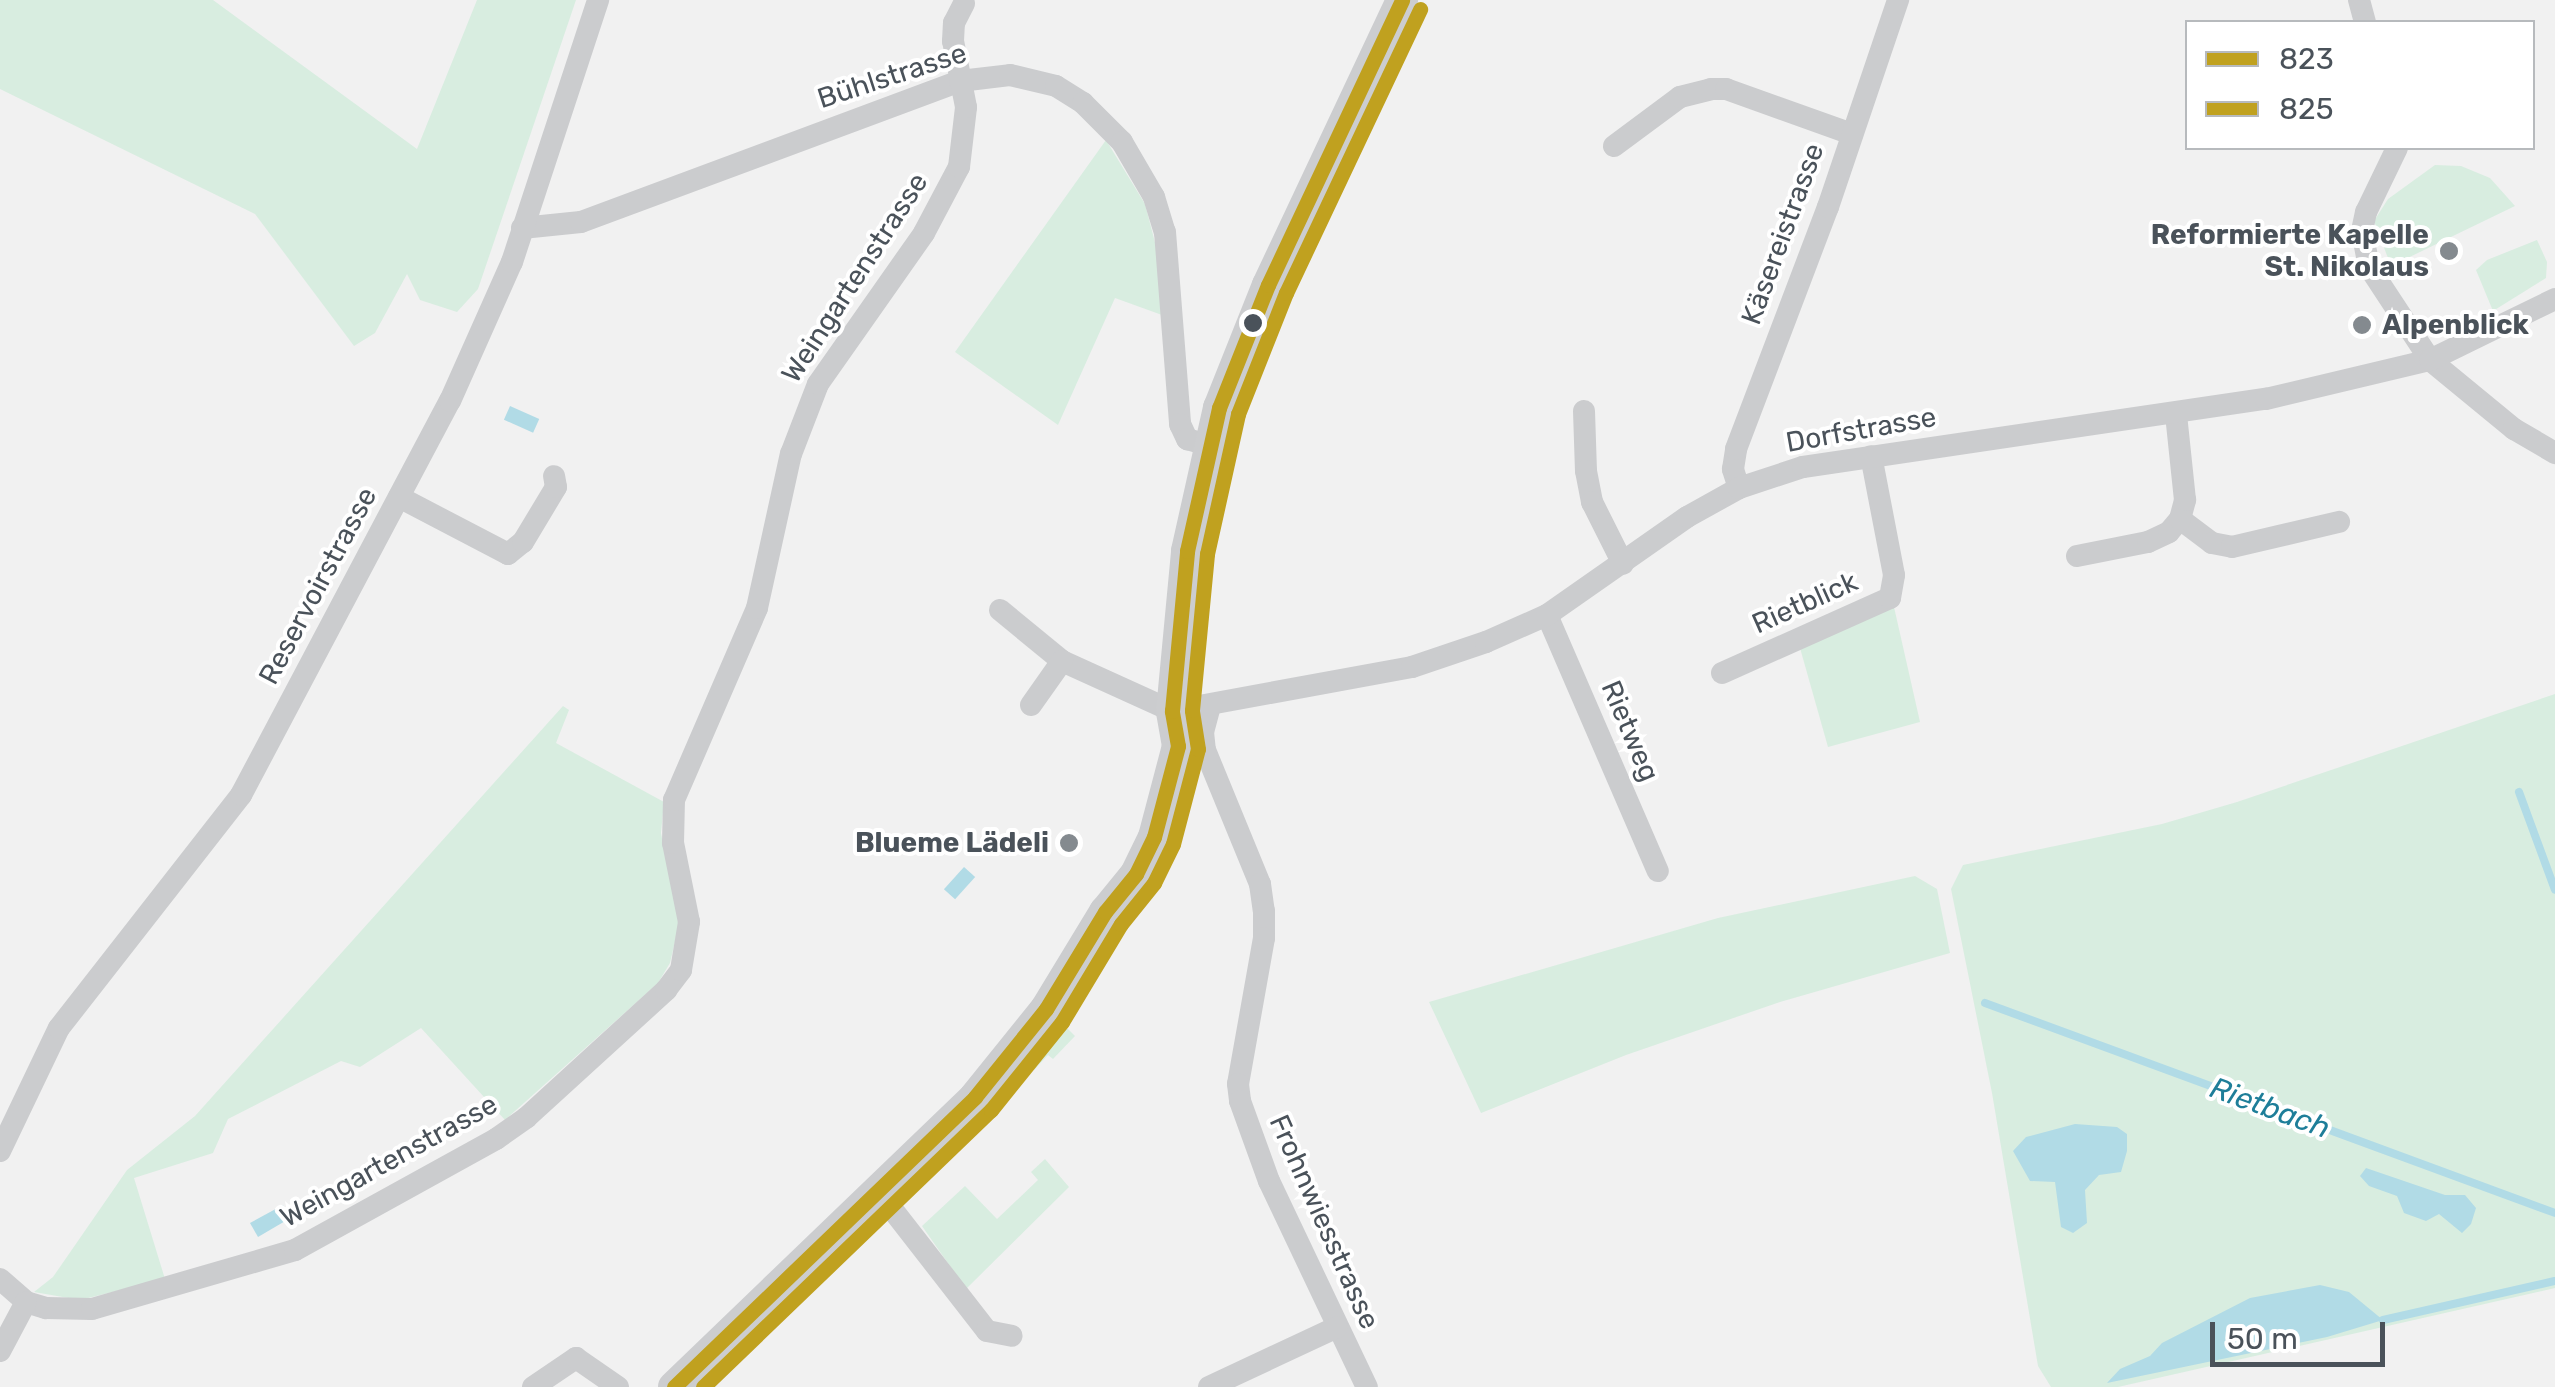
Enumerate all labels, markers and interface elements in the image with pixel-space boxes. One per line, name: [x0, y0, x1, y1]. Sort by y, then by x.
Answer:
legend: [2185, 20, 2535, 150]
street label: Bühlstrasse: [813, 36, 971, 116]
text: 823: [2279, 41, 2334, 77]
text: 825: [2279, 91, 2334, 127]
street label: Käsereistrasse: [1735, 139, 1831, 329]
street label: Weingartenstrasse: [775, 167, 935, 389]
place label: Reformierte Kapelle St. Nikolaus: [2151, 218, 2429, 284]
marker: Reformierte Kapelle St. Nikolaus: [2438, 240, 2460, 262]
place label: Alpenblick: [2382, 308, 2529, 342]
unlabelled marker: [1243, 313, 1263, 333]
marker: Alpenblick: [2351, 314, 2373, 336]
street label: Dorfstrasse: [1783, 400, 1939, 460]
street label: Reservoirstrasse: [252, 482, 384, 690]
street label: Rietblick: [1747, 565, 1863, 641]
street label: Rietweg: [1594, 676, 1666, 786]
place label: Blueme Lädeli: [855, 826, 1049, 860]
marker: Blueme Lädeli: [1058, 832, 1080, 854]
water label: Rietbach: [2205, 1070, 2335, 1146]
street label: Weingartenstrasse: [275, 1087, 503, 1235]
street label: Frohnwiesstrasse: [1262, 1110, 1386, 1334]
scale bar: [2215, 1302, 2390, 1364]
text: 50 m: [2227, 1321, 2298, 1357]

